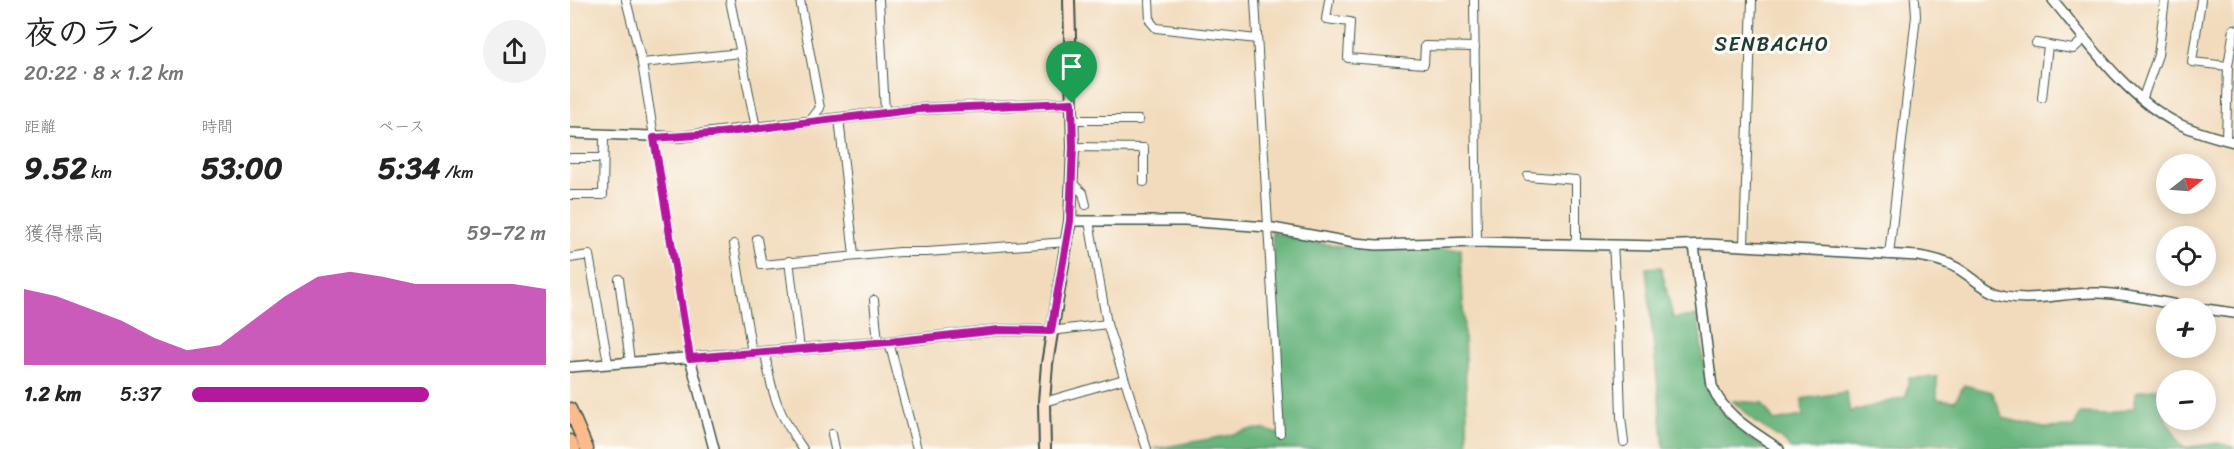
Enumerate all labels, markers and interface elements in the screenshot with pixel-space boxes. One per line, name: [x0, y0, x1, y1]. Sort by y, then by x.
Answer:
text: 夜のラン: [24, 4, 156, 62]
button: share: [483, 20, 546, 83]
district label: SENBACHO: [1715, 27, 1829, 62]
pin: [1046, 41, 1097, 103]
icon: arrive: [1055, 50, 1088, 83]
text: 20:22 · 8 × 1.2 km: [24, 56, 184, 91]
text: 距離: [24, 112, 56, 141]
text: 時間: [201, 112, 233, 141]
text: ペース: [378, 112, 425, 141]
text: 9.52: [24, 141, 87, 195]
text: 53:00: [201, 141, 283, 195]
text: 5:34: [378, 141, 441, 195]
north arrow: [2156, 154, 2216, 214]
map controls: [2156, 154, 2216, 430]
text: km: [87, 158, 112, 187]
text: /km: [441, 158, 474, 187]
text: 獲得標高: [24, 216, 104, 251]
text: 59–72 m: [467, 216, 546, 251]
button: locate: [2156, 226, 2216, 286]
button: +: [2156, 298, 2216, 358]
button: −: [2156, 370, 2216, 430]
text: 1.2 km: [24, 377, 81, 412]
text: 5:37: [120, 377, 161, 412]

